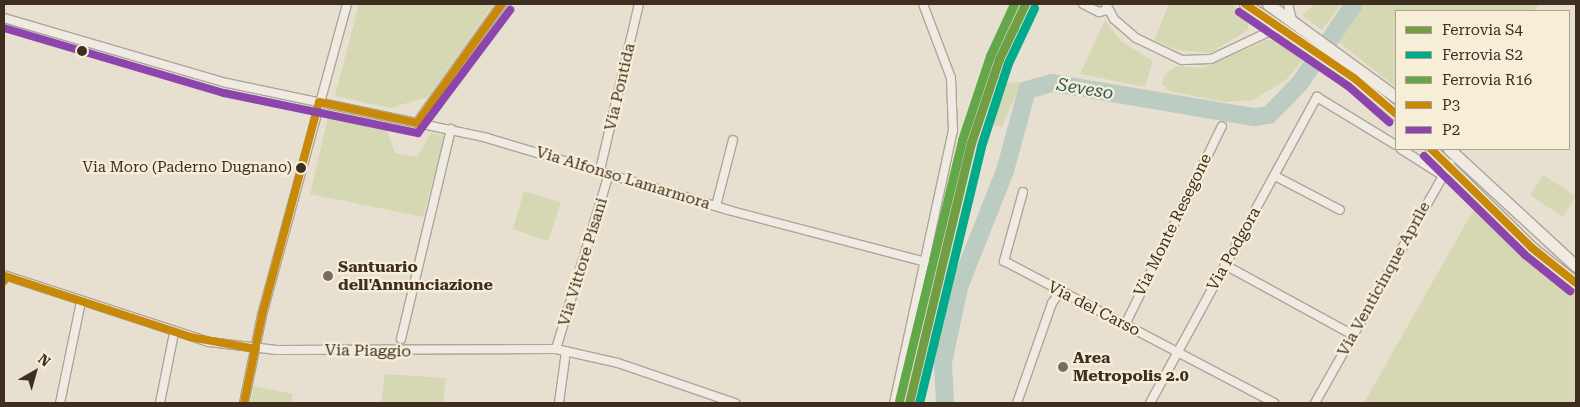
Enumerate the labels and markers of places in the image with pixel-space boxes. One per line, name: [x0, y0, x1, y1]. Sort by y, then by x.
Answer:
unlabelled marker: [77, 46, 87, 56]
place label: Via Moro (Paderno Dugnano): [83, 159, 292, 177]
marker: Via Moro (Paderno Dugnano): [296, 163, 306, 173]
place label: Santuario dell'Annunciazione: [338, 257, 493, 295]
marker: Santuario dell'Annunciazione: [322, 270, 334, 282]
place label: Area Metropolis 2.0: [1073, 348, 1189, 386]
marker: Area Metropolis 2.0: [1057, 361, 1069, 373]

